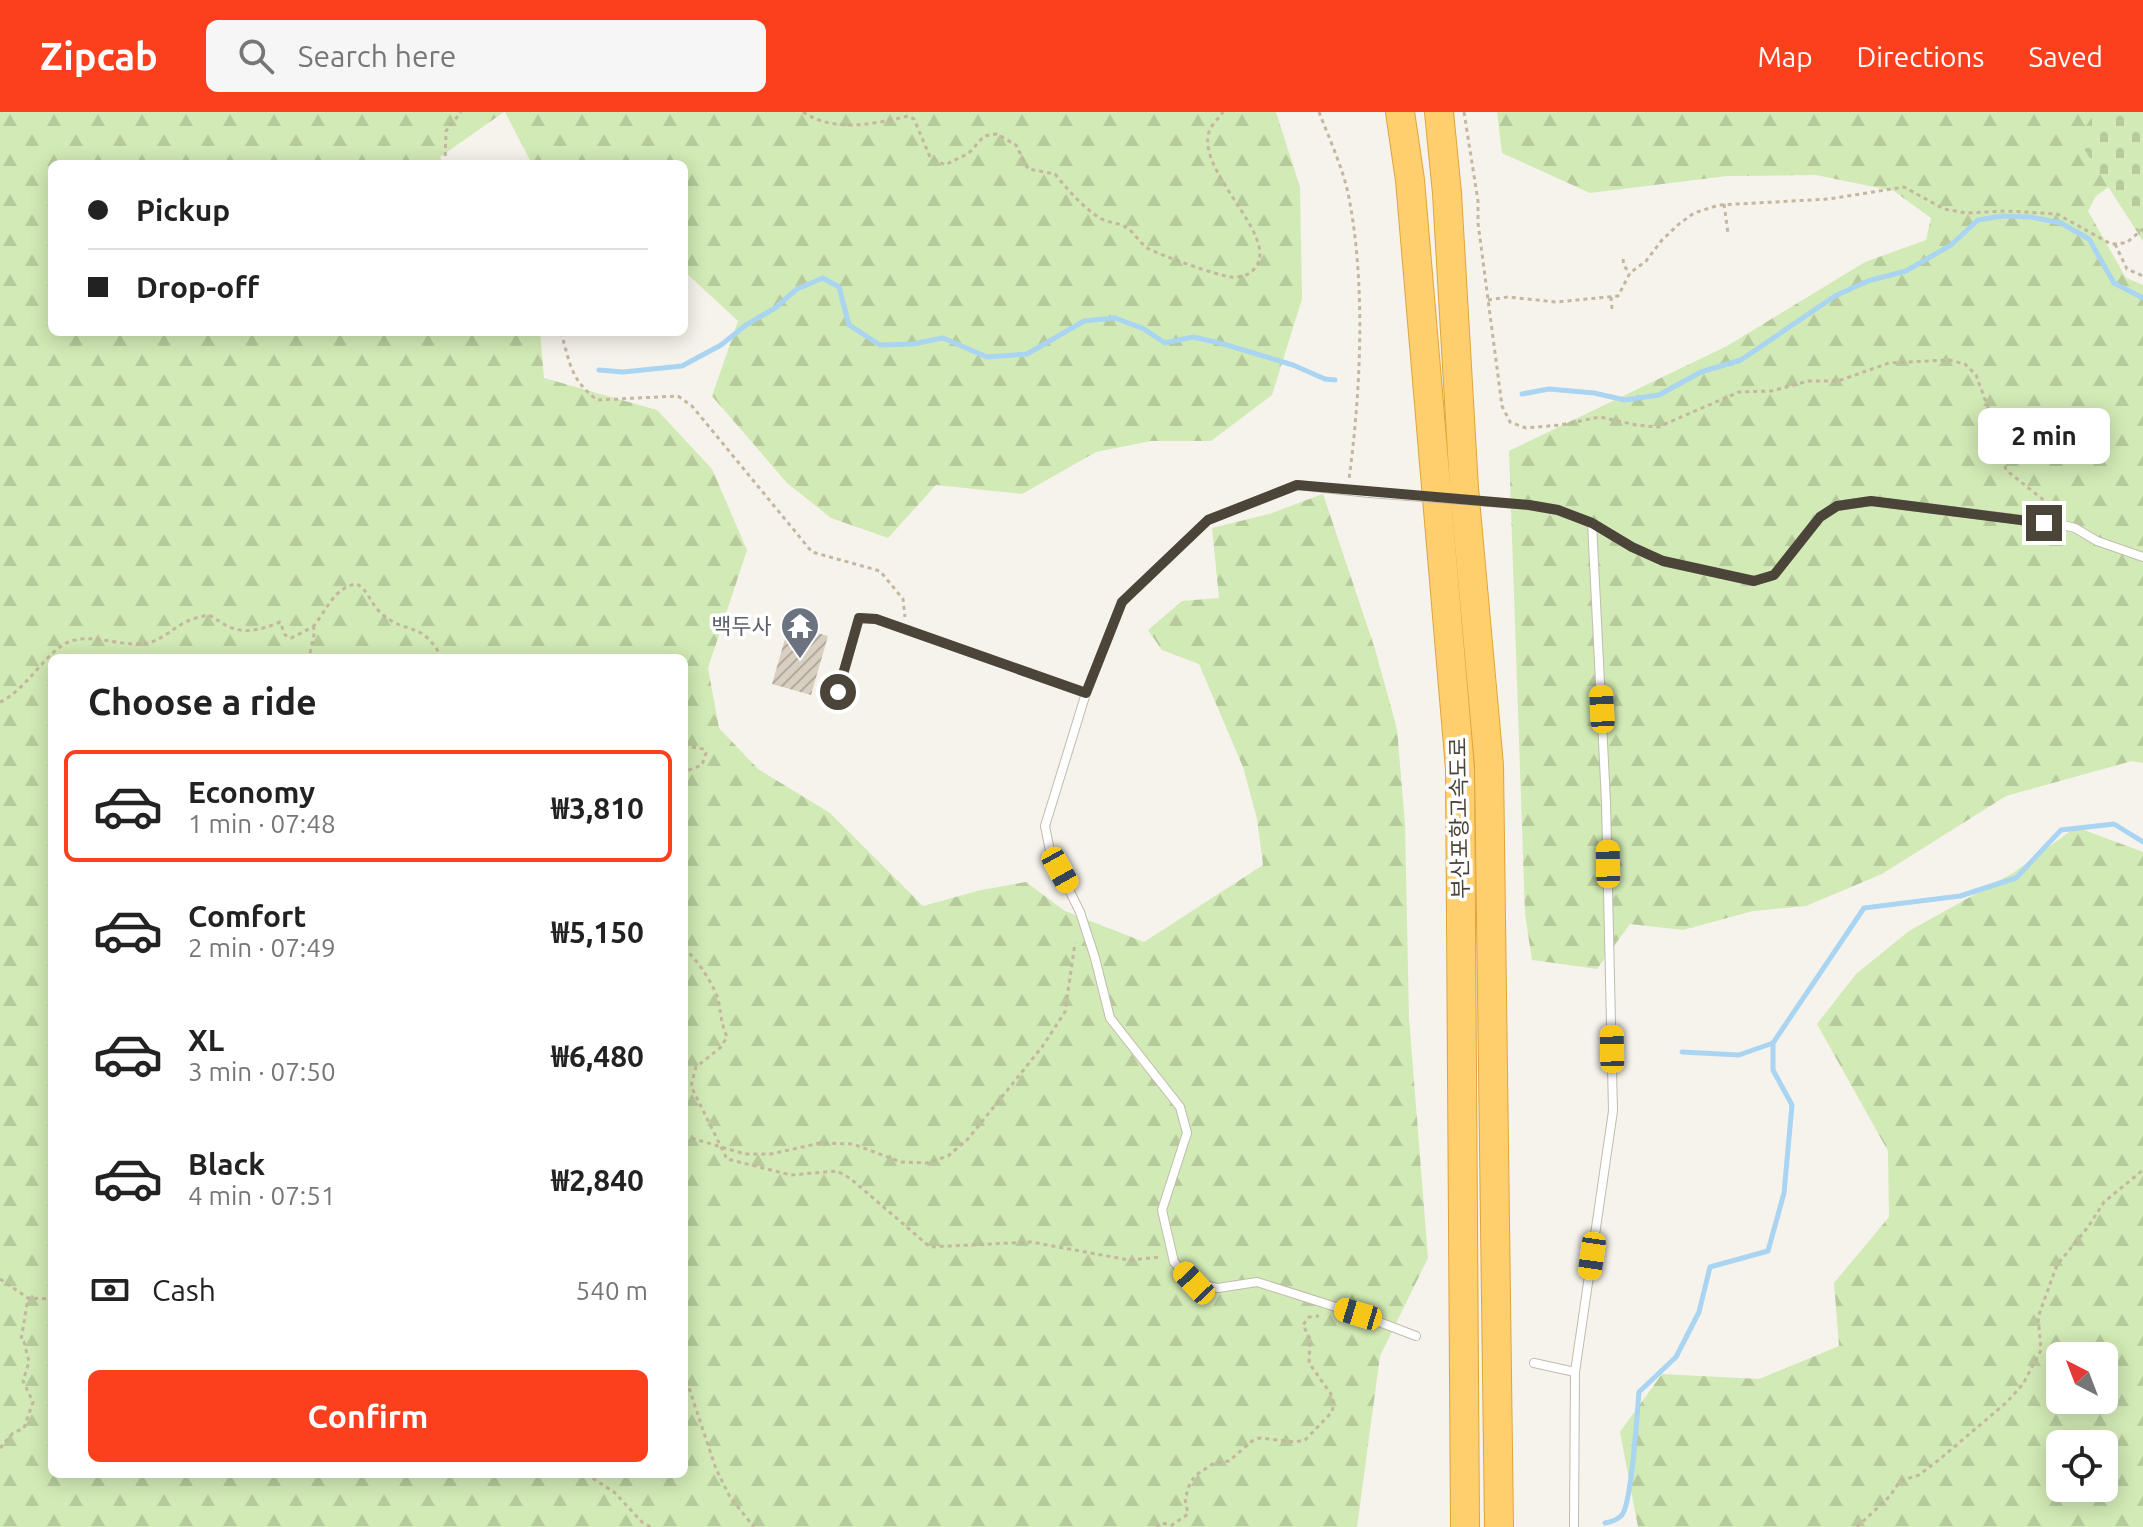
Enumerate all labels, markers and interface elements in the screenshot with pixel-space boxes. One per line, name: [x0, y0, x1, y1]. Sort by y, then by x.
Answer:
search box: [206, 20, 766, 92]
icon: search: [234, 34, 278, 78]
text: Zipcab: [40, 35, 158, 77]
text: Search here: [298, 39, 456, 73]
text: Map: [1757, 41, 1813, 72]
text: Directions: [1857, 41, 1984, 72]
text: Saved: [2028, 41, 2103, 72]
text: Pickup: [136, 193, 230, 227]
text: Drop-off: [136, 270, 259, 304]
callout: 2 min: [1978, 407, 2110, 463]
text: 2 min: [2011, 421, 2077, 450]
route end: [2026, 505, 2062, 541]
temple icon: 백두사: [779, 605, 821, 660]
place label: 백두사: [711, 613, 772, 638]
route start: [820, 674, 856, 710]
text: Choose a ride: [88, 681, 317, 722]
car: [1589, 684, 1615, 734]
street label: 부산포항고속도로: [1445, 737, 1472, 899]
icon: car: [92, 770, 164, 842]
text: Economy: [188, 775, 315, 809]
text: ₩3,810: [551, 791, 644, 825]
text: 1 min · 07:48: [188, 809, 336, 838]
car: [1596, 840, 1620, 888]
car: [1038, 843, 1082, 897]
icon: car: [92, 894, 164, 966]
text: Comfort: [188, 899, 306, 933]
text: ₩5,150: [551, 915, 644, 949]
text: 2 min · 07:49: [188, 933, 336, 962]
icon: car: [92, 1018, 164, 1090]
text: XL: [188, 1023, 224, 1057]
car: [1600, 1025, 1624, 1073]
text: ₩6,480: [551, 1039, 644, 1073]
text: 3 min · 07:50: [188, 1057, 336, 1086]
icon: car: [92, 1142, 164, 1214]
text: Black: [188, 1147, 265, 1181]
text: ₩2,840: [551, 1163, 644, 1197]
text: 4 min · 07:51: [188, 1181, 336, 1210]
car: [1577, 1231, 1607, 1281]
car: [1169, 1257, 1219, 1309]
icon: cash: [88, 1268, 132, 1312]
text: Cash: [152, 1273, 216, 1307]
text: 540 m: [576, 1276, 648, 1305]
car: [1332, 1296, 1384, 1332]
north arrow: [2046, 1342, 2118, 1414]
map controls: [2046, 1342, 2118, 1502]
button: Confirm: [88, 1370, 648, 1462]
button: locate: [2046, 1430, 2118, 1502]

